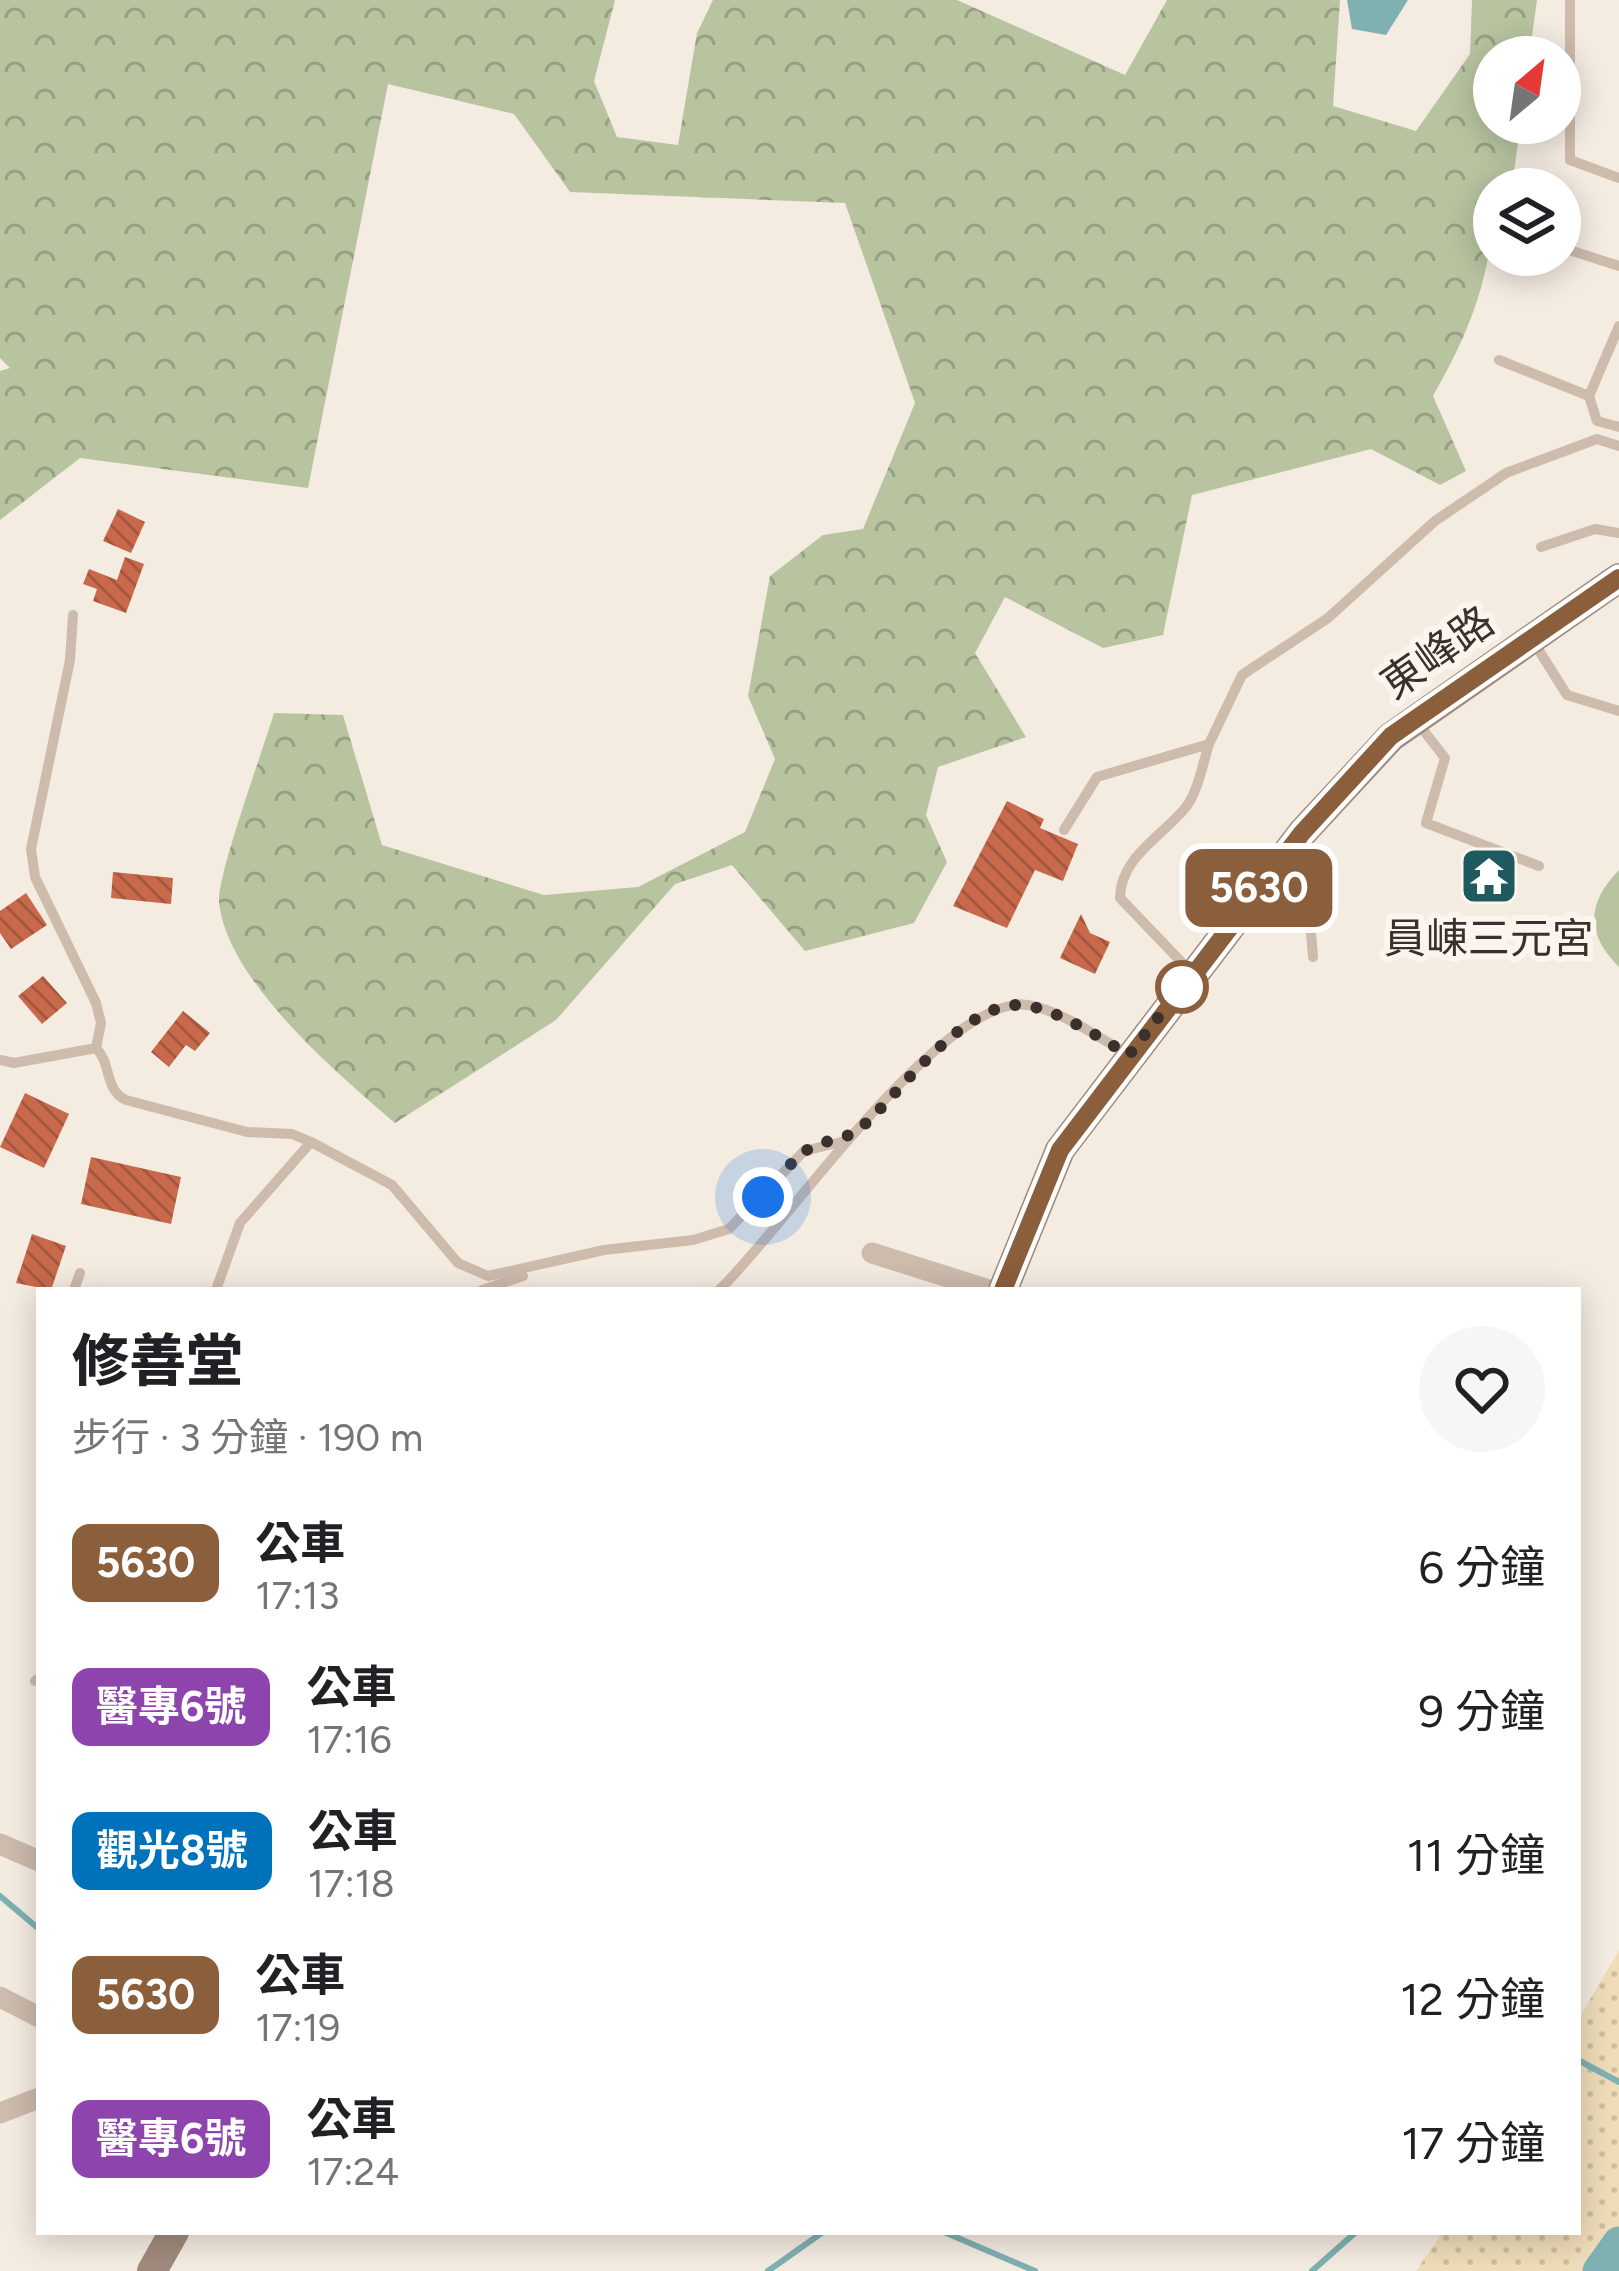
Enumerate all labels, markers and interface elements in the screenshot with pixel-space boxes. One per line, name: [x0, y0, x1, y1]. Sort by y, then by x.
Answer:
north arrow: [1473, 36, 1581, 144]
map controls: [1473, 36, 1581, 276]
button: layers: [1473, 168, 1581, 276]
street label: 東峰路: [1371, 595, 1504, 709]
temple icon: 員崠三元宮: [1458, 845, 1520, 907]
line badge: 5630: [1175, 849, 1343, 927]
text: 5630: [1209, 862, 1309, 913]
place label: 員崠三元宮: [1384, 913, 1594, 964]
unlabelled marker: [1157, 962, 1207, 1012]
your location: [733, 1167, 793, 1227]
button: heart: [1419, 1326, 1545, 1452]
text: 修善堂: [72, 1327, 243, 1395]
text: 步行 · 3 分鐘 · 190 m: [72, 1414, 423, 1461]
text: 公車: [255, 1516, 345, 1570]
text: 5630: [96, 1537, 195, 1588]
text: 6 分鐘: [1418, 1540, 1545, 1594]
text: 17:13: [255, 1572, 340, 1619]
text: 公車: [306, 1660, 396, 1714]
text: 醫專6號: [96, 1681, 246, 1732]
text: 9 分鐘: [1418, 1684, 1545, 1738]
text: 17:16: [306, 1716, 391, 1763]
text: 公車: [308, 1804, 398, 1858]
text: 觀光8號: [96, 1825, 248, 1876]
text: 11 分鐘: [1407, 1828, 1545, 1882]
text: 17:18: [308, 1860, 395, 1907]
text: 公車: [255, 1948, 345, 2002]
text: 5630: [96, 1969, 195, 2020]
text: 12 分鐘: [1400, 1972, 1545, 2026]
text: 17:19: [255, 2004, 340, 2051]
text: 公車: [306, 2092, 396, 2146]
text: 醫專6號: [96, 2113, 246, 2164]
text: 17 分鐘: [1401, 2116, 1545, 2170]
text: 17:24: [306, 2148, 399, 2195]

